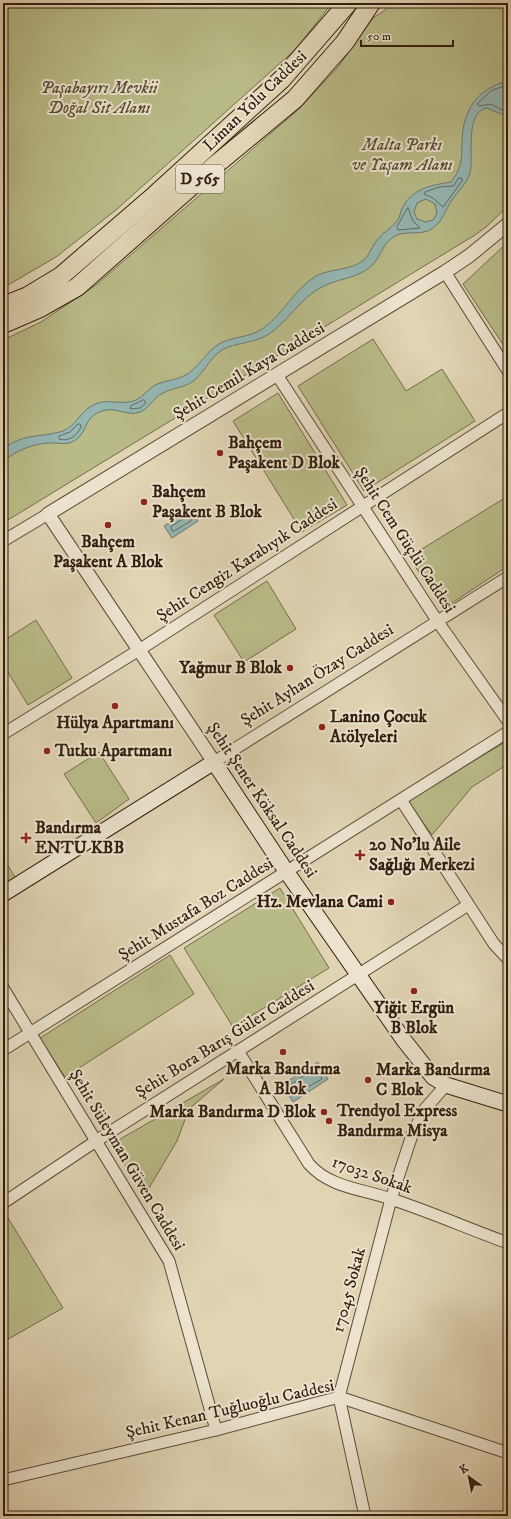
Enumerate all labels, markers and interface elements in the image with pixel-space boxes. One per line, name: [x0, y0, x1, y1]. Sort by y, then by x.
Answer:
scale bar: [361, 22, 453, 48]
text: 50 m: [367, 29, 391, 44]
street label: Liman Yolu Caddesi: [198, 46, 312, 156]
park label: Paşabayırı Mevkii Doğal Sit Alanı: [40, 77, 159, 119]
park label: Malta Parkı ve Yaşam Alanı: [351, 134, 453, 176]
road number: D 565: [176, 165, 224, 193]
street label: Şehit Cemil Kaya Caddesi: [169, 317, 329, 425]
place label: Bahçem Paşakent D Blok: [228, 432, 340, 474]
marker: Bahçem Paşakent D Blok: [215, 448, 225, 458]
street label: Şehit Cem Güçlü Caddesi: [349, 463, 461, 617]
place label: Bahçem Paşakent B Blok: [152, 481, 263, 523]
street label: Şehit Cengiz Karabıyık Caddesi: [152, 493, 342, 627]
marker: Bahçem Paşakent B Blok: [139, 497, 149, 507]
marker: Bahçem Paşakent A Blok: [103, 520, 113, 530]
place label: Bahçem Paşakent A Blok: [53, 531, 164, 573]
street label: Şehit Ayhan Özay Caddesi: [236, 619, 398, 731]
place label: Yağmur B Blok: [178, 657, 283, 679]
marker: Yağmur B Blok: [285, 663, 295, 673]
marker: Hülya Apartmanı: [110, 701, 120, 711]
place label: Lanino Çocuk Atölyeleri: [329, 706, 428, 748]
place label: Hülya Apartmanı: [56, 712, 174, 734]
street label: Şehit Şener Köksal Caddesi: [202, 718, 322, 882]
marker: Lanino Çocuk Atölyeleri: [317, 722, 327, 732]
place label: Tutku Apartmanı: [54, 740, 173, 762]
marker: Tutku Apartmanı: [42, 746, 52, 756]
place label: Bandırma ENTU KBB: [35, 817, 124, 859]
marker: Bandırma ENTU KBB: [20, 832, 32, 844]
place label: 20 No'lu Aile Sağlığı Merkezi: [369, 834, 475, 876]
marker: 20 No'lu Aile Sağlığı Merkezi: [354, 849, 366, 861]
street label: Şehit Mustafa Boz Caddesi: [114, 852, 278, 966]
place label: Hz. Mevlana Cami: [256, 891, 384, 913]
marker: Hz. Mevlana Cami: [386, 897, 396, 907]
street label: Şehit Bora Barış Güler Caddesi: [131, 975, 319, 1103]
marker: Yiğit Ergün B Blok: [409, 986, 419, 996]
place label: Yiğit Ergün B Blok: [373, 997, 454, 1039]
marker: Marka Bandırma A Blok: [278, 1047, 288, 1057]
place label: Marka Bandırma A Blok: [226, 1058, 341, 1100]
place label: Marka Bandırma C Blok: [376, 1059, 491, 1101]
street label: Şehit Süleyman Güven Caddesi: [64, 1065, 190, 1255]
marker: Marka Bandırma C Blok: [363, 1075, 373, 1085]
place label: Trendyol Express Bandırma Misya: [336, 1100, 458, 1142]
place label: Marka Bandırma D Blok: [149, 1101, 317, 1123]
marker: Marka Bandırma D Blok: [319, 1107, 329, 1117]
marker: Trendyol Express Bandırma Misya: [324, 1116, 334, 1126]
street label: 17032 Sokak: [329, 1151, 416, 1199]
street label: 17045 Sokak: [327, 1244, 371, 1335]
street label: Şehit Kenan Tuğluoğlu Caddesi: [124, 1374, 336, 1444]
north arrow: [449, 1457, 489, 1497]
text: K: [457, 1461, 471, 1477]

